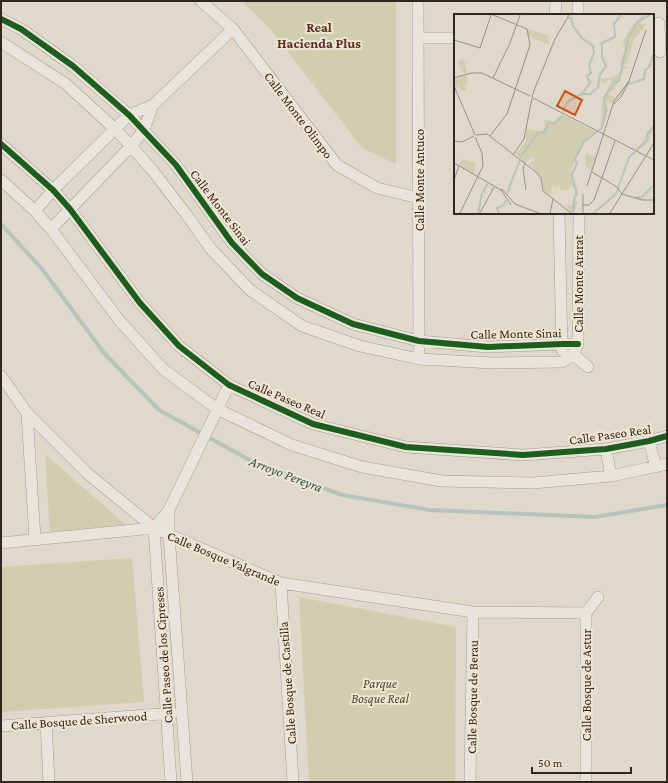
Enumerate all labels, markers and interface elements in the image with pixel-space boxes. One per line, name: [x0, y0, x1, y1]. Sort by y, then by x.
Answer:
inset map: [454, 14, 654, 214]
district label: Real Hacienda Plus: [277, 19, 361, 51]
street label: Calle Monte Olimpo: [261, 69, 336, 162]
street label: Calle Monte Antuco: [412, 129, 427, 231]
street label: Calle Monte Sinai: [187, 166, 254, 249]
street label: Calle Monte Ararat: [571, 234, 586, 333]
street label: Calle Monte Sinai: [470, 325, 562, 342]
street label: Calle Paseo Real: [246, 375, 328, 422]
street label: Calle Paseo Real: [568, 421, 653, 448]
water label: Arroyo Pereyra: [246, 452, 325, 495]
street label: Calle Bosque Valgrande: [165, 528, 283, 589]
street label: Calle Paseo de los Cipreses: [151, 586, 176, 724]
street label: Calle Bosque de Castilla: [276, 621, 299, 745]
street label: Calle Bosque de Astur: [579, 628, 594, 741]
street label: Calle Bosque de Berau: [464, 640, 481, 754]
park label: Parque Bosque Real: [351, 676, 410, 706]
street label: Calle Bosque de Sherwood: [10, 708, 148, 733]
scale bar: [532, 749, 631, 775]
text: 50 m: [538, 756, 563, 770]

